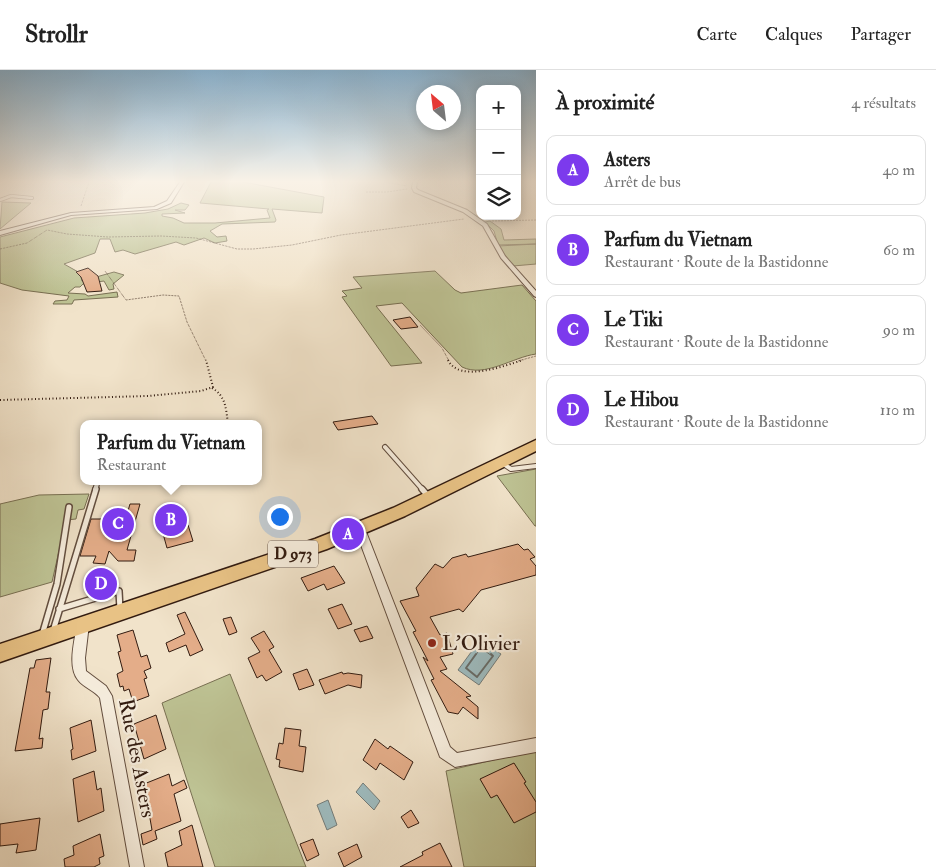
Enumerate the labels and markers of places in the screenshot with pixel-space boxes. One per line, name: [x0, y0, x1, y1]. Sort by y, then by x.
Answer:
pin: B: [155, 501, 187, 539]
pin: C: [102, 505, 134, 543]
pin: A: [332, 515, 364, 553]
pin: D: [85, 565, 117, 603]
place label: L'Olivier: [442, 630, 520, 657]
marker: L'Olivier: [426, 637, 438, 649]

